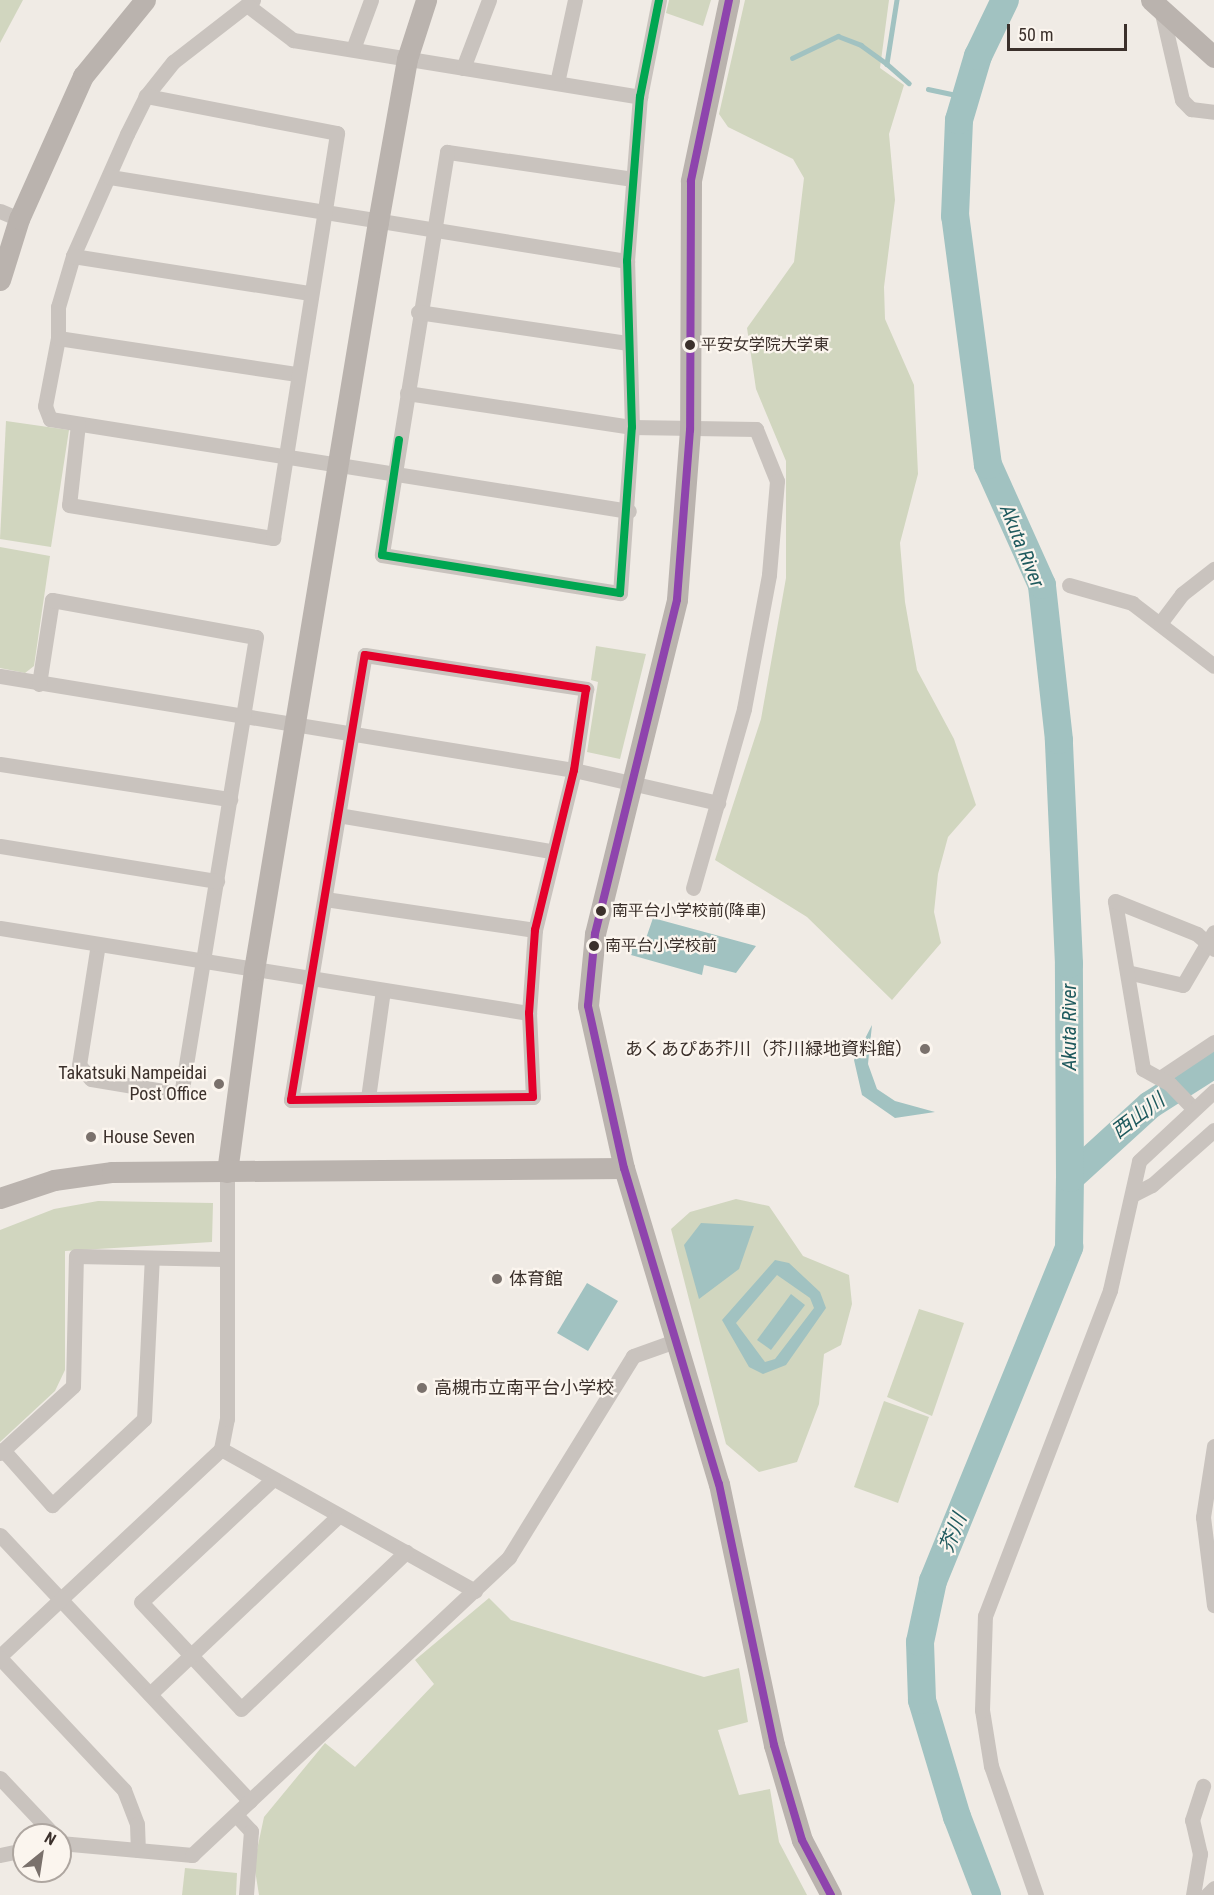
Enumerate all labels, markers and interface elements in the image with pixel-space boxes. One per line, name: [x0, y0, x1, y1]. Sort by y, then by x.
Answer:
scale bar: [1010, 12, 1130, 50]
text: 50 m: [1018, 24, 1053, 45]
place label: 平安女学院大学東: [701, 335, 829, 355]
marker: 平安女学院大学東: [684, 339, 696, 351]
water label: Akuta River: [995, 501, 1049, 591]
place label: 南平台小学校前(降車): [612, 901, 766, 921]
marker: 南平台小学校前(降車): [595, 905, 607, 917]
place label: 南平台小学校前: [605, 936, 717, 956]
marker: 南平台小学校前: [588, 940, 600, 952]
water label: Akuta River: [1057, 984, 1081, 1070]
place label: あくあぴあ芥川（芥川緑地資料館）: [625, 1038, 913, 1060]
marker: あくあぴあ芥川（芥川緑地資料館）: [918, 1042, 932, 1056]
place label: Takatsuki Nampeidai Post Office: [58, 1063, 207, 1106]
marker: Takatsuki Nampeidai Post Office: [212, 1077, 226, 1091]
water label: 西山川: [1107, 1088, 1169, 1144]
place label: House Seven: [103, 1126, 195, 1148]
marker: House Seven: [84, 1130, 98, 1144]
place label: 体育館: [509, 1268, 563, 1290]
marker: 体育館: [490, 1272, 504, 1286]
place label: 高槻市立南平台小学校: [434, 1377, 614, 1399]
marker: 高槻市立南平台小学校: [415, 1381, 429, 1395]
water label: 芥川: [934, 1510, 972, 1556]
north arrow: [12, 1823, 72, 1883]
text: N: [41, 1828, 59, 1849]

